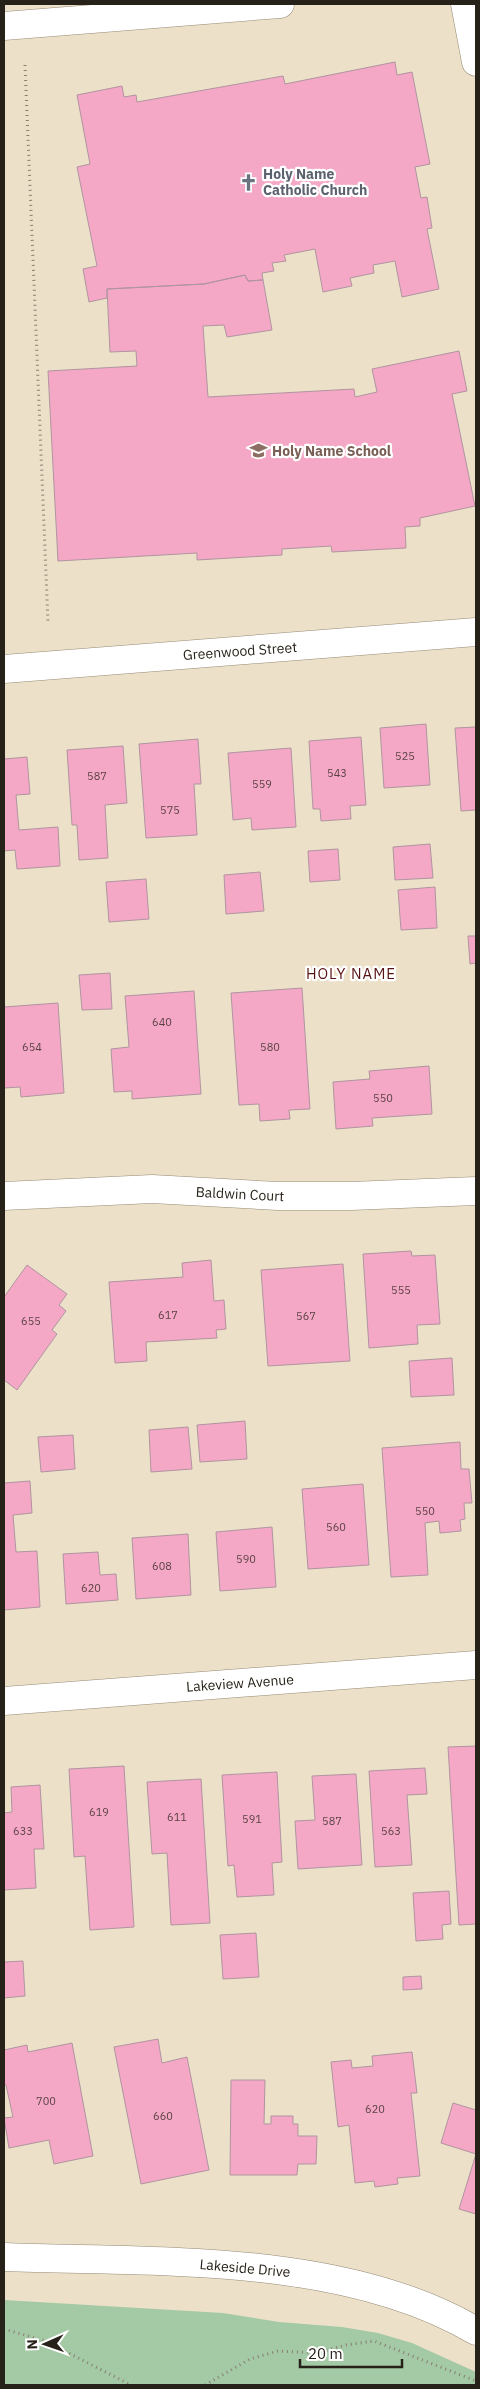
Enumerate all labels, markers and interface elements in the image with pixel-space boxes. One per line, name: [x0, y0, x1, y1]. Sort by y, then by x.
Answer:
place label: Holy Name Catholic Church: [263, 165, 367, 199]
church icon: Holy Name Catholic Church: [239, 172, 259, 192]
school or university icon: Holy Name School: [248, 441, 268, 461]
place label: Holy Name School: [272, 442, 391, 460]
street label: Greenwood Street: [182, 638, 298, 664]
house number: 525: [395, 749, 415, 763]
house number: 543: [327, 766, 347, 780]
house number: 587: [87, 769, 107, 783]
house number: 559: [252, 777, 272, 791]
house number: 575: [160, 803, 180, 817]
district label: HOLY NAME: [306, 964, 396, 983]
house number: 640: [152, 1015, 172, 1029]
house number: 654: [22, 1040, 42, 1054]
house number: 580: [260, 1040, 280, 1054]
house number: 550: [373, 1091, 393, 1105]
street label: Baldwin Court: [195, 1183, 285, 1205]
house number: 555: [391, 1283, 411, 1297]
house number: 617: [158, 1308, 178, 1322]
house number: 567: [296, 1309, 316, 1323]
house number: 655: [21, 1314, 41, 1328]
house number: 550: [415, 1504, 435, 1518]
house number: 560: [326, 1520, 346, 1534]
house number: 590: [236, 1552, 256, 1566]
house number: 608: [152, 1559, 172, 1573]
house number: 620: [81, 1581, 101, 1595]
street label: Lakeview Avenue: [186, 1670, 295, 1696]
house number: 619: [89, 1805, 109, 1819]
house number: 611: [167, 1810, 187, 1824]
house number: 591: [242, 1812, 262, 1826]
house number: 587: [322, 1814, 342, 1828]
house number: 633: [13, 1824, 33, 1838]
house number: 563: [381, 1824, 401, 1838]
house number: 700: [36, 2094, 56, 2108]
house number: 620: [365, 2102, 385, 2116]
house number: 660: [153, 2109, 173, 2123]
street label: Lakeside Drive: [199, 2255, 292, 2281]
north arrow: [20, 2319, 70, 2369]
scale bar: [300, 2336, 402, 2368]
text: N: [23, 2339, 41, 2350]
text: 20 m: [308, 2344, 343, 2363]

